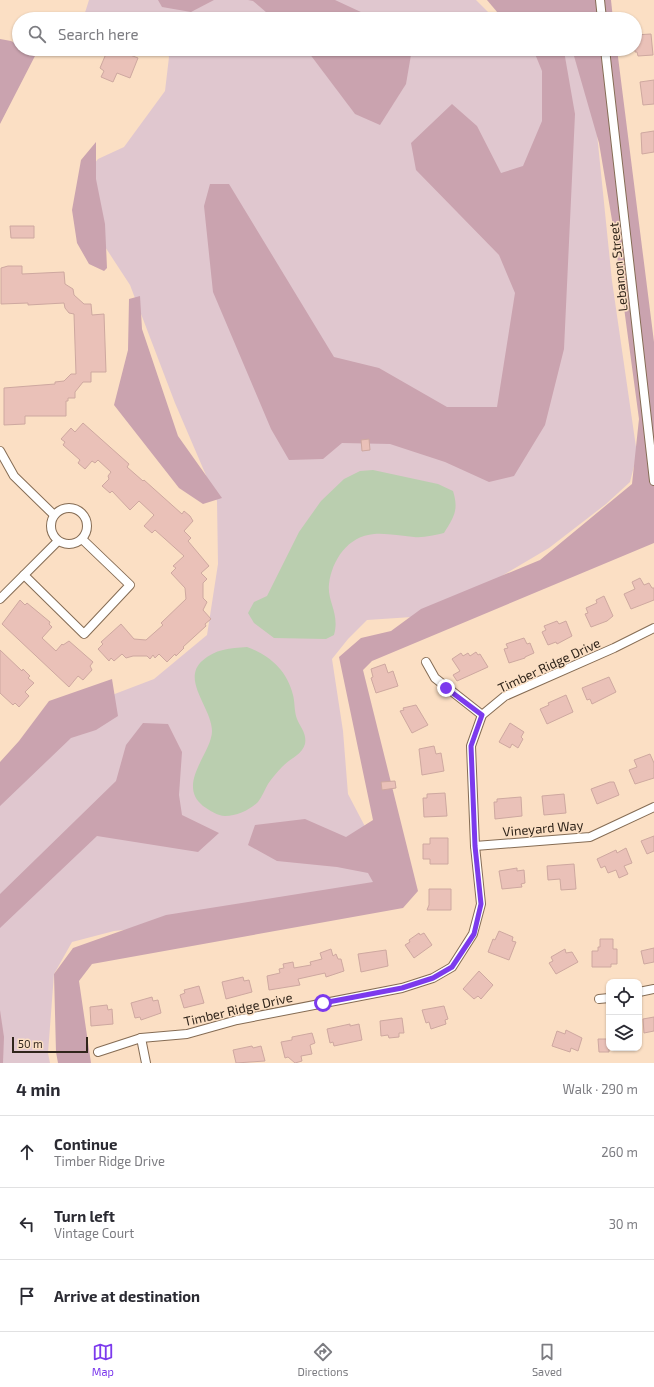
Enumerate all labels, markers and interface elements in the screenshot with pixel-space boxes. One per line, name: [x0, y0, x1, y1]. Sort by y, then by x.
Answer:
search box: [12, 12, 642, 56]
icon: search: [26, 23, 48, 45]
text: Search here: [58, 25, 139, 43]
street label: Lebanon Street: [605, 222, 631, 312]
street label: Timber Ridge Drive: [495, 634, 603, 696]
route end: [437, 679, 455, 697]
street label: Vineyard Way: [502, 816, 584, 840]
map controls: [606, 979, 642, 1051]
button: locate: [606, 979, 642, 1015]
street label: Timber Ridge Drive: [182, 989, 294, 1029]
route start: [314, 994, 332, 1012]
button: layers: [606, 1015, 642, 1051]
scale bar: [12, 1035, 88, 1054]
text: 50 m: [18, 1037, 43, 1050]
text: 4 min: [16, 1079, 60, 1099]
text: Walk · 290 m: [563, 1081, 638, 1097]
text: Continue: [54, 1135, 117, 1153]
icon: ahead: [16, 1141, 38, 1163]
text: 260 m: [601, 1144, 638, 1160]
text: Timber Ridge Drive: [54, 1153, 165, 1169]
text: Turn left: [54, 1207, 115, 1225]
icon: left: [16, 1213, 38, 1235]
text: 30 m: [609, 1216, 638, 1232]
text: Vintage Court: [54, 1225, 134, 1241]
icon: arrive: [16, 1285, 38, 1307]
text: Arrive at destination: [54, 1287, 200, 1305]
tab: Map: [92, 1341, 114, 1378]
tab: Directions: [298, 1341, 348, 1378]
tab: Saved: [532, 1341, 562, 1378]

